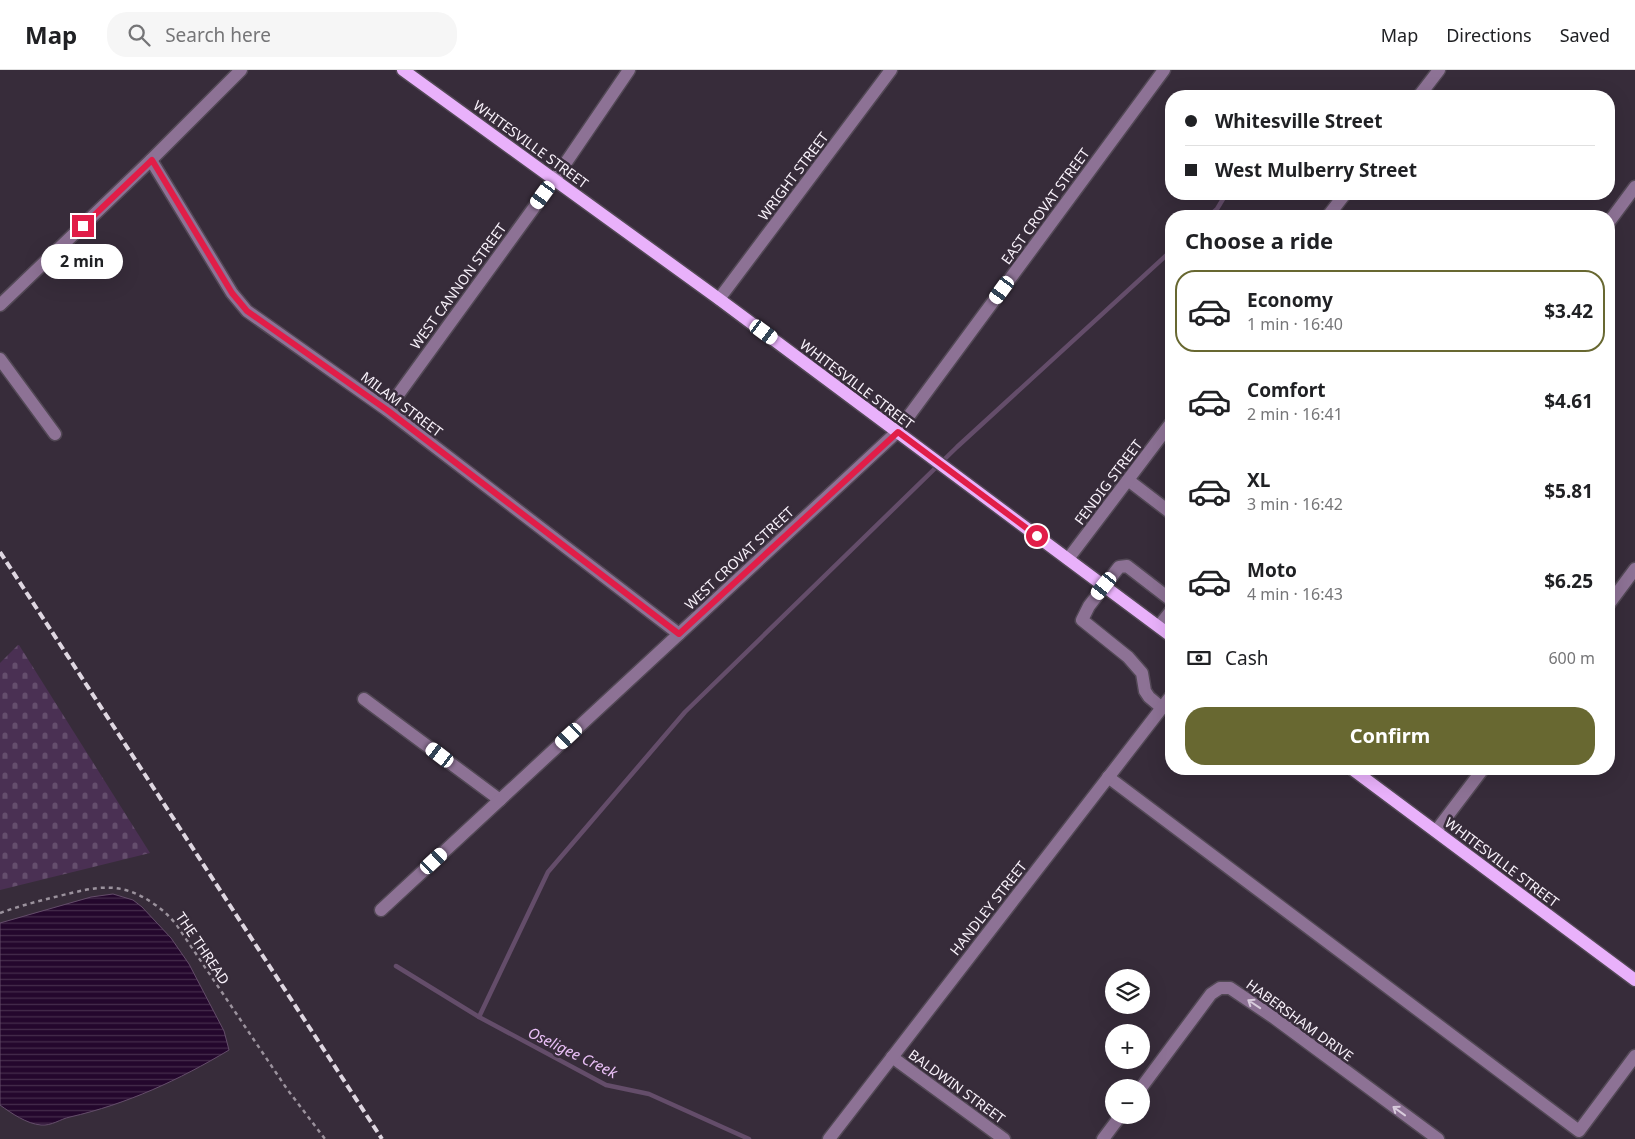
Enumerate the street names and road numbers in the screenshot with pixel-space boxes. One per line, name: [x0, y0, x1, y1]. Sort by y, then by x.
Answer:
street label: WHITESVILLE STREET: [470, 96, 593, 192]
street label: WRIGHT STREET: [754, 128, 833, 224]
street label: EAST CROVAT STREET: [996, 144, 1094, 268]
street label: WEST CANNON STREET: [406, 219, 510, 353]
street label: WHITESVILLE STREET: [796, 335, 918, 433]
street label: MILAM STREET: [357, 367, 447, 441]
street label: FENDIG STREET: [1070, 435, 1146, 528]
street label: WEST CROVAT STREET: [680, 502, 798, 614]
street label: WHITESVILLE STREET: [1441, 813, 1563, 911]
street label: HANDLEY STREET: [945, 857, 1031, 959]
street label: THE THREAD: [172, 908, 234, 988]
street label: HABERSHAM DRIVE: [1243, 975, 1357, 1065]
street label: BALDWIN STREET: [905, 1045, 1009, 1128]

